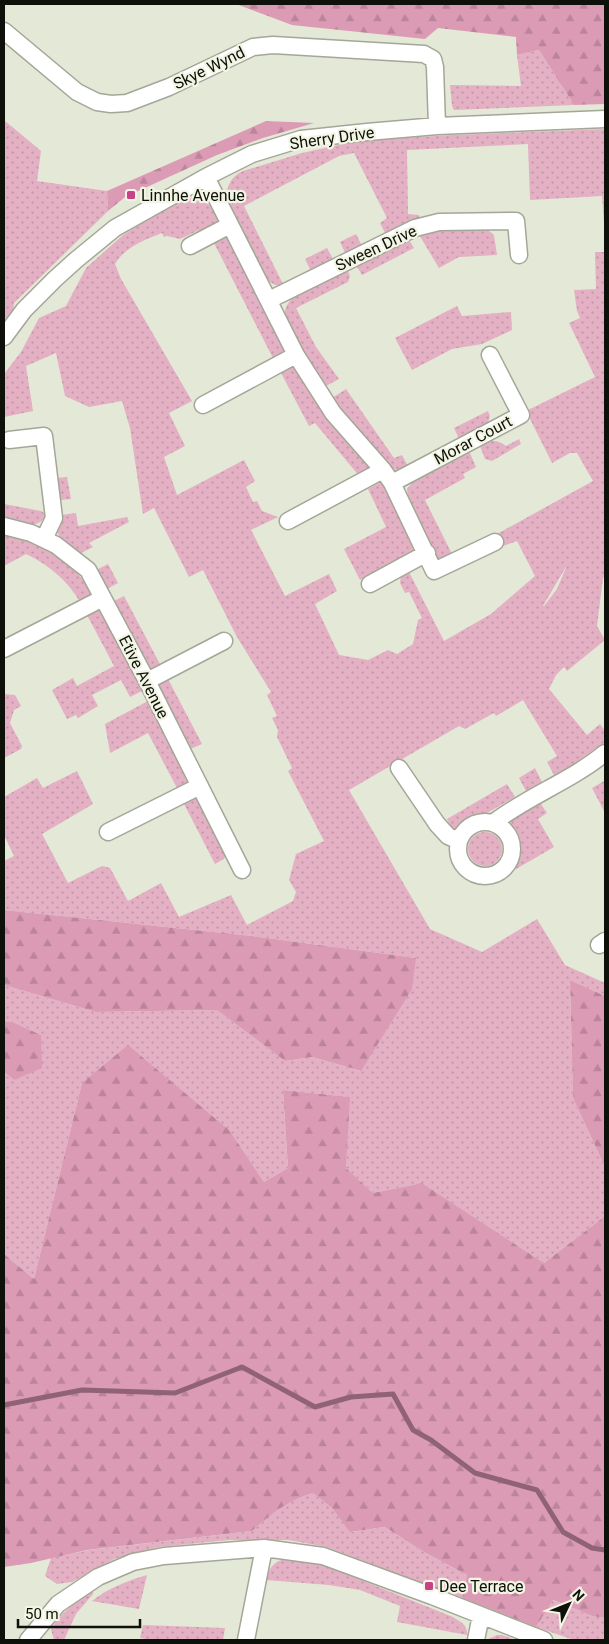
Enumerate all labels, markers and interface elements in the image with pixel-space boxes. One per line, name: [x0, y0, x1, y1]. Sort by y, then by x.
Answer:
street label: Skye Wynd: [170, 43, 248, 93]
street label: Sherry Drive: [288, 123, 376, 153]
place label: Linnhe Avenue: [141, 186, 245, 205]
marker: Linnhe Avenue: [125, 189, 137, 201]
street label: Sween Drive: [332, 221, 420, 275]
street label: Morar Court: [431, 411, 515, 469]
street label: Etive Avenue: [115, 632, 173, 722]
place label: Dee Terrace: [439, 1577, 523, 1596]
north arrow: [544, 1579, 594, 1629]
marker: Dee Terrace: [423, 1580, 435, 1592]
text: N: [569, 1586, 588, 1604]
scale bar: [18, 1596, 140, 1628]
text: 50 m: [25, 1605, 59, 1623]

